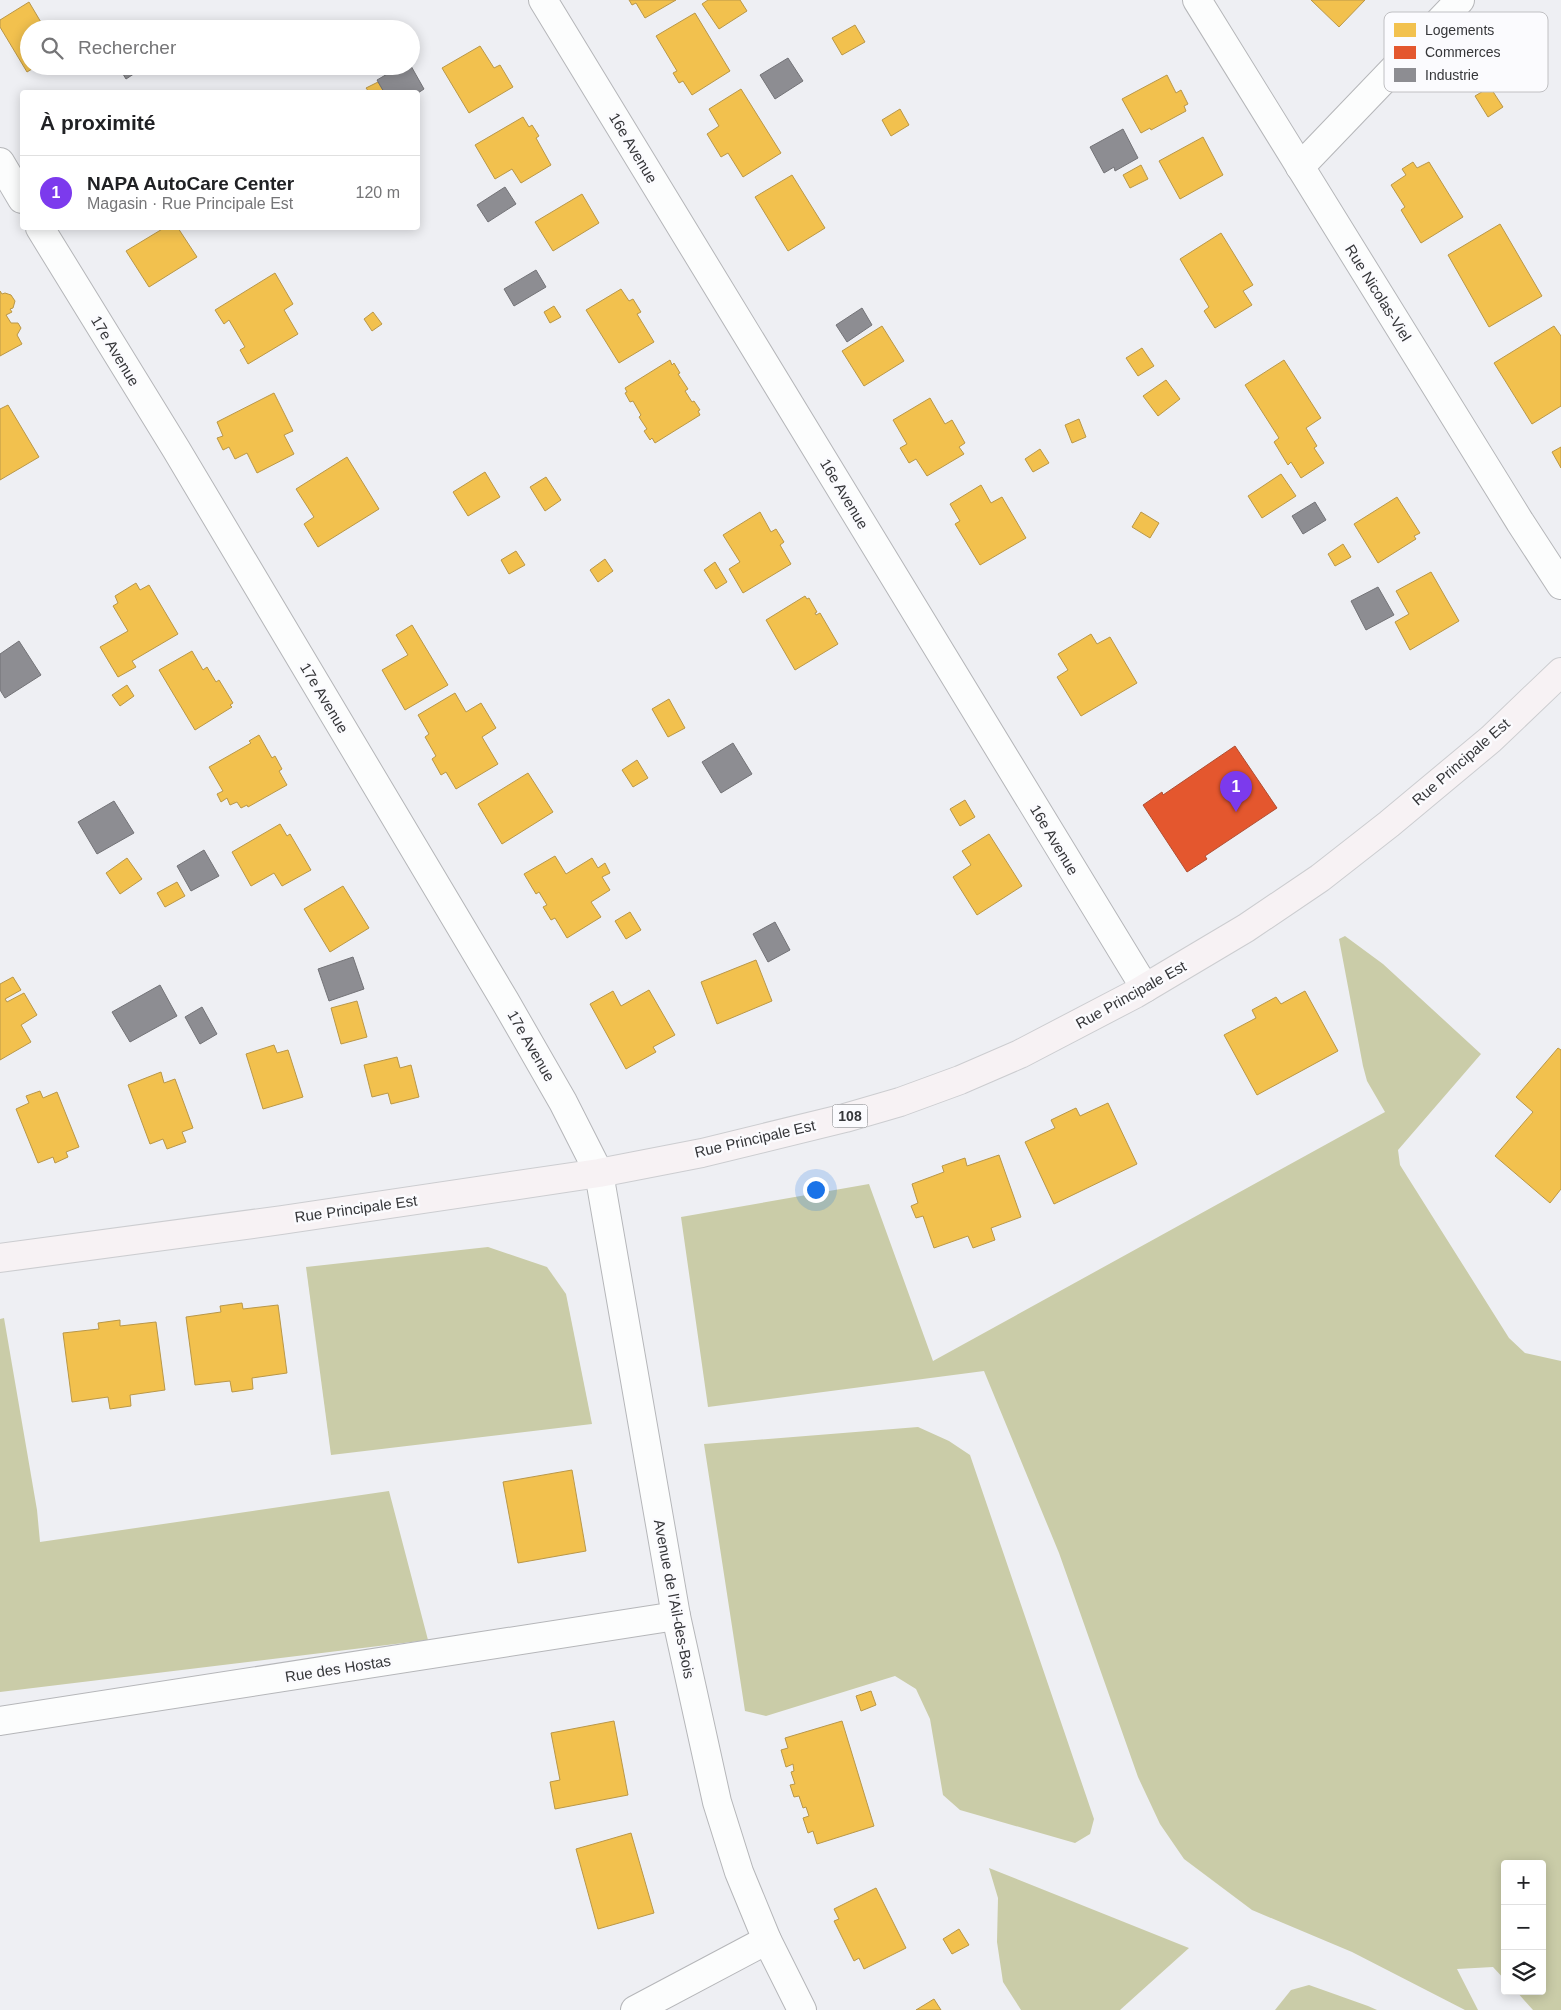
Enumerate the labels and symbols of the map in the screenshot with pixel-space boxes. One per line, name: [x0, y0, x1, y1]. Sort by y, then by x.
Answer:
legend: [1384, 12, 1548, 92]
text: Logements: [1425, 22, 1494, 38]
text: Commerces: [1425, 44, 1500, 60]
text: Industrie: [1425, 67, 1479, 83]
street label: 16e Avenue: [606, 110, 661, 186]
street label: Rue Nicolas-Viel: [1342, 241, 1415, 344]
street label: 17e Avenue: [88, 313, 143, 389]
street label: 16e Avenue: [817, 456, 872, 532]
street label: 17e Avenue: [297, 660, 352, 736]
street label: Rue Principale Est: [1409, 714, 1513, 809]
pin: 1: [1220, 771, 1252, 812]
street label: 16e Avenue: [1027, 802, 1082, 878]
street label: Rue Principale Est: [1073, 957, 1190, 1032]
street label: 17e Avenue: [504, 1007, 559, 1084]
road number: 108: [832, 1104, 868, 1128]
street label: Rue Principale Est: [693, 1116, 818, 1161]
your location: [803, 1177, 829, 1203]
street label: Rue Principale Est: [294, 1191, 419, 1226]
street label: Avenue de l'Ail-des-Bois: [651, 1518, 698, 1680]
street label: Rue des Hostas: [284, 1652, 392, 1685]

